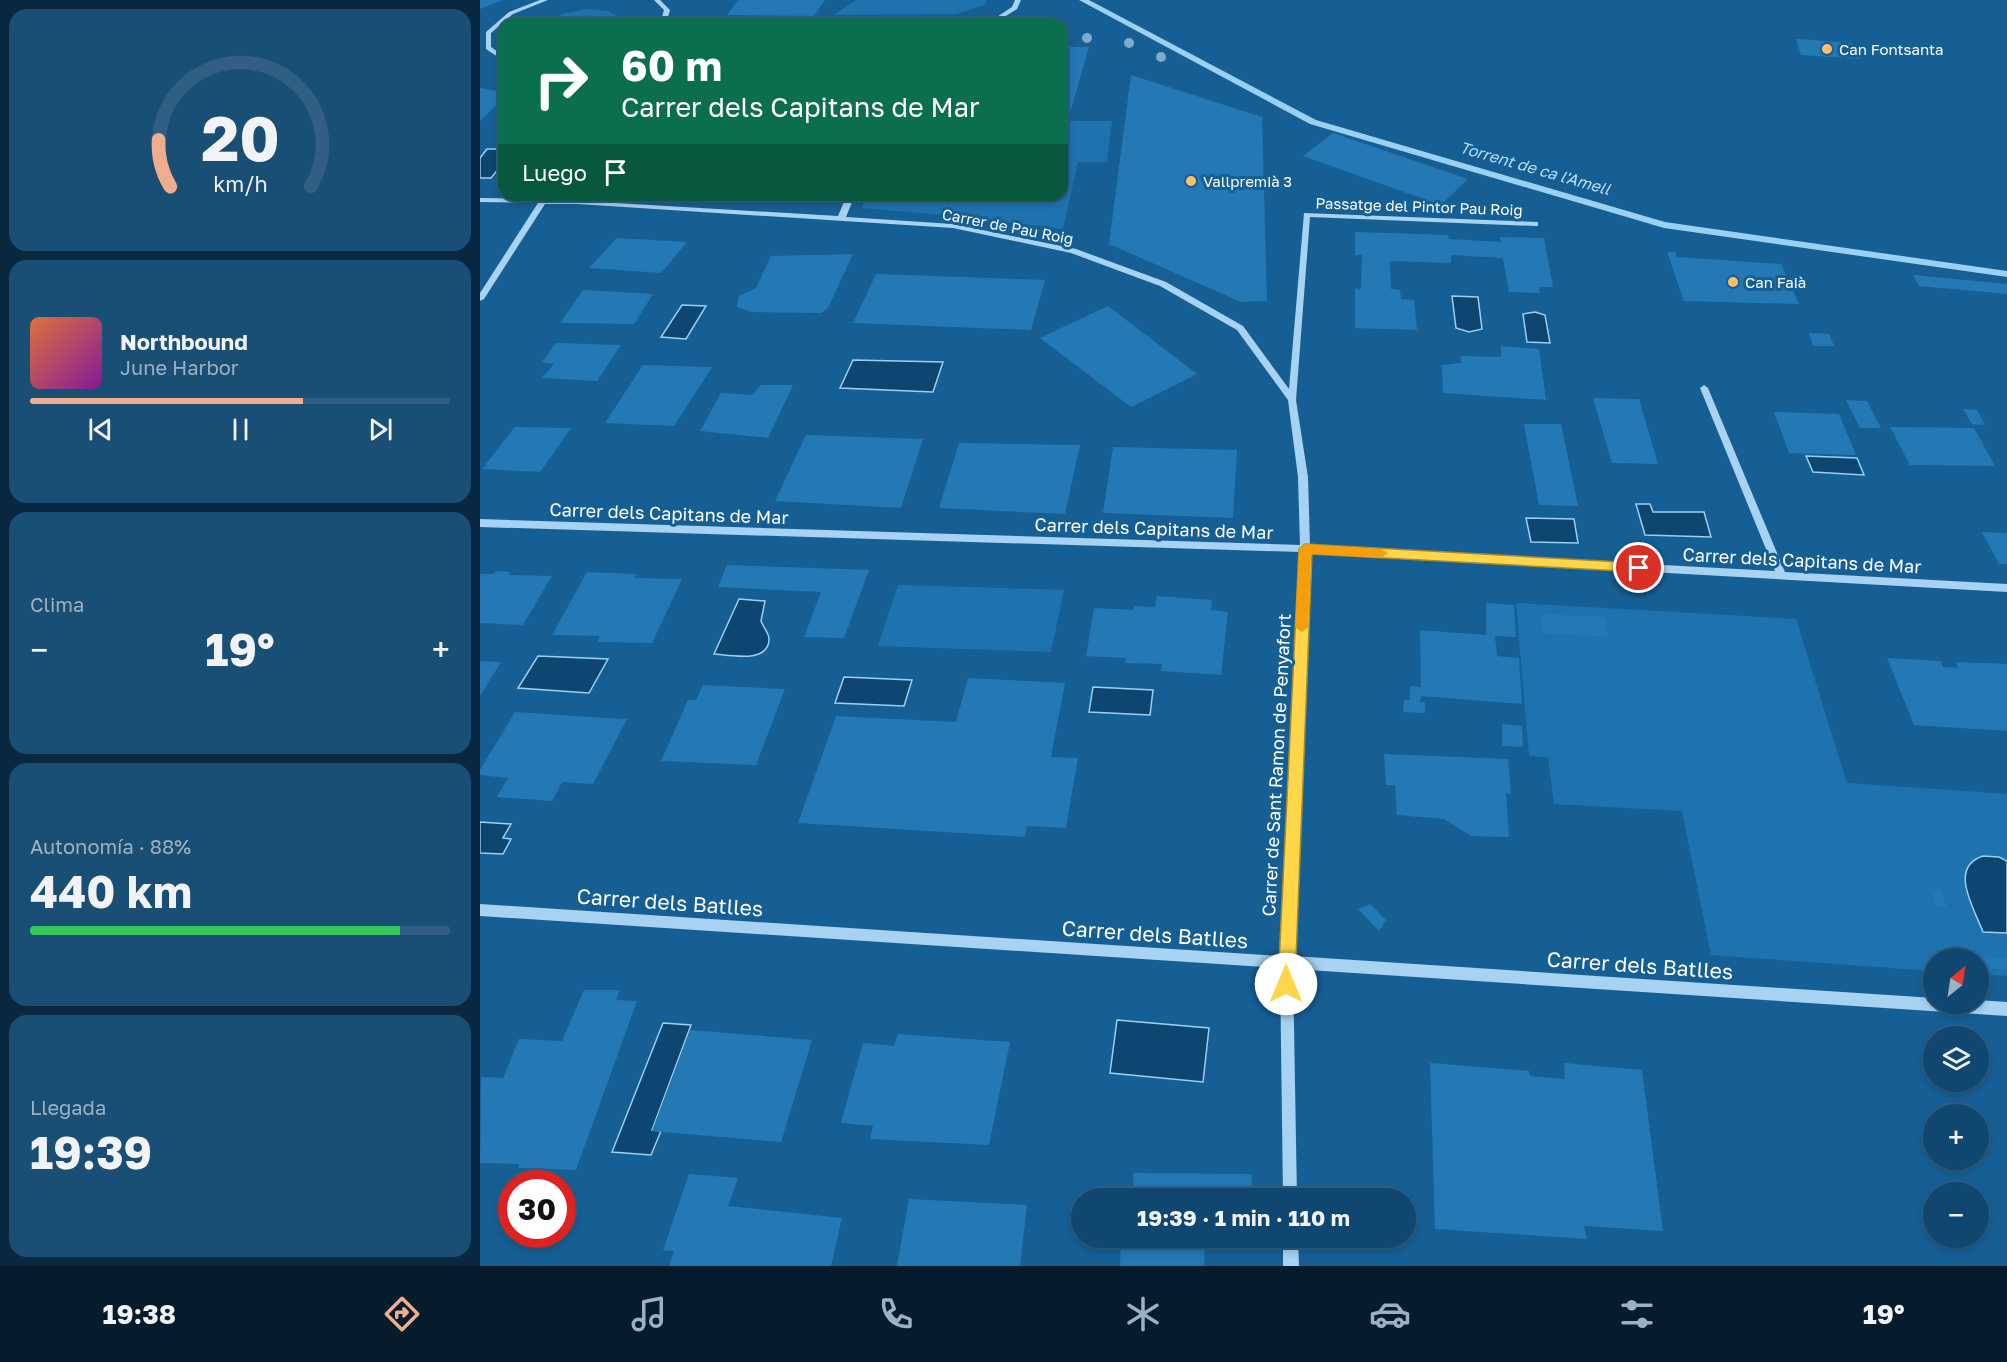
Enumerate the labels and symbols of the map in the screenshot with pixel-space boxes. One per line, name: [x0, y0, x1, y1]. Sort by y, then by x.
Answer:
place label: Can Fontsanta: [1839, 40, 1943, 58]
marker: Can Fontsanta: [1820, 42, 1834, 56]
water label: Torrent de ca l'Amell: [1457, 137, 1613, 199]
place label: Vallpremià 3: [1203, 172, 1292, 190]
marker: Vallpremià 3: [1184, 174, 1198, 188]
street label: Passatge del Pintor Pau Roig: [1315, 193, 1523, 219]
street label: Carrer de Pau Roig: [941, 204, 1075, 248]
place label: Can Faià: [1745, 273, 1806, 291]
marker: Can Faià: [1726, 275, 1740, 289]
street label: Carrer dels Capitans de Mar: [549, 498, 789, 528]
street label: Carrer dels Capitans de Mar: [1034, 513, 1274, 543]
pin: [1613, 542, 1664, 593]
street label: Carrer dels Capitans de Mar: [1682, 543, 1922, 577]
street label: Carrer de Sant Ramon de Penyafort: [1257, 613, 1295, 917]
street label: Carrer dels Batlles: [576, 883, 764, 921]
street label: Carrer dels Batlles: [1061, 915, 1249, 953]
street label: Carrer dels Batlles: [1546, 946, 1734, 984]
north arrow: [1923, 948, 1989, 1014]
position arrow: [1254, 952, 1318, 1016]
speed limit sign: 30: [498, 1170, 576, 1248]

